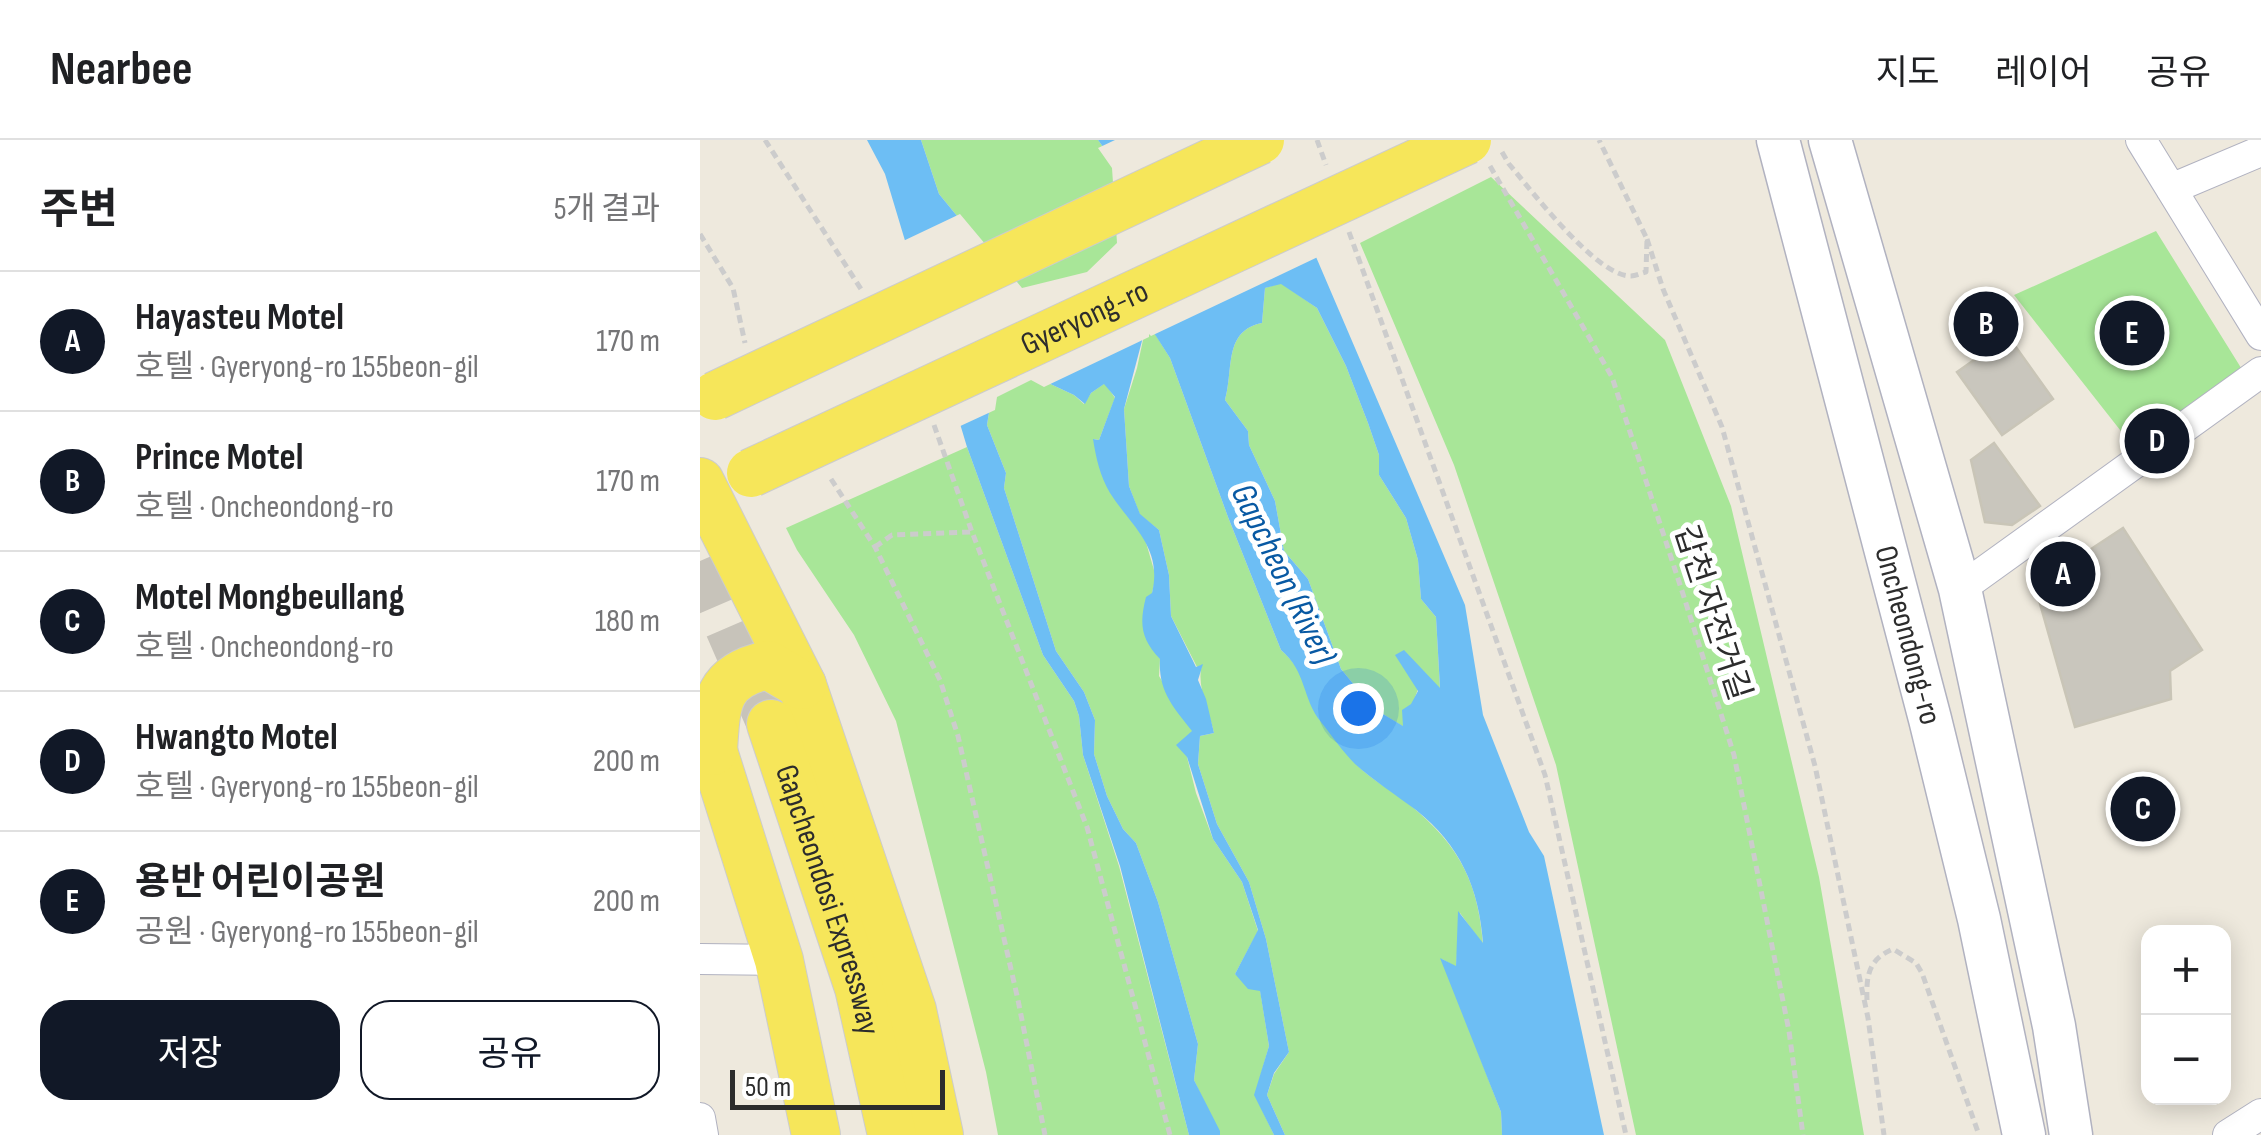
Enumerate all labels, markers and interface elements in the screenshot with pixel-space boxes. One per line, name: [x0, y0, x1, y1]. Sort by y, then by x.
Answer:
text: Nearbee: [50, 41, 192, 98]
text: 지도: [1876, 52, 1940, 95]
text: 레이어: [1995, 52, 2092, 95]
text: 공유: [2147, 52, 2211, 95]
text: 주변: [40, 185, 117, 236]
text: 5개 결과: [554, 190, 660, 229]
street label: Gyeryong-ro: [1015, 271, 1155, 364]
pin: B: [1954, 286, 2018, 362]
text: Hayasteu Motel: [135, 295, 344, 340]
pin: E: [2100, 296, 2164, 370]
text: A: [65, 322, 80, 361]
text: 170 m: [596, 322, 660, 361]
text: 호텔 · Gyeryong-ro 155beon-gil: [135, 348, 479, 387]
pin: D: [2124, 404, 2190, 478]
text: Prince Motel: [135, 435, 303, 480]
text: B: [65, 462, 80, 501]
text: 170 m: [596, 462, 660, 501]
water label: Gapcheon (River): [1221, 477, 1345, 672]
text: 호텔 · Oncheondong-ro: [135, 488, 394, 527]
street label: 갑천 자전거길: [1665, 521, 1759, 705]
pin: A: [2030, 536, 2096, 612]
street label: Oncheondong-ro: [1866, 542, 1950, 729]
text: Motel Mongbeullang: [135, 575, 405, 620]
text: C: [64, 602, 81, 641]
text: 180 m: [595, 602, 660, 641]
text: 호텔 · Oncheondong-ro: [135, 628, 394, 667]
your location: [1333, 683, 1384, 734]
text: Hwangto Motel: [135, 715, 338, 760]
text: D: [64, 742, 81, 781]
text: 200 m: [593, 742, 660, 781]
street label: Gapcheondosi Expressway: [766, 760, 888, 1039]
text: 호텔 · Gyeryong-ro 155beon-gil: [135, 768, 479, 807]
pin: C: [2110, 772, 2176, 846]
text: 용반 어린이공원: [135, 860, 386, 905]
text: E: [66, 882, 79, 921]
text: 200 m: [593, 882, 660, 921]
text: 공원 · Gyeryong-ro 155beon-gil: [135, 913, 479, 952]
map controls: [2141, 925, 2231, 1105]
button: +: [2141, 925, 2231, 1015]
button: 저장: [40, 1000, 340, 1100]
button: 공유: [360, 1000, 660, 1100]
button: −: [2141, 1015, 2231, 1105]
scale bar: [730, 1065, 945, 1110]
text: 50 m: [745, 1071, 791, 1104]

